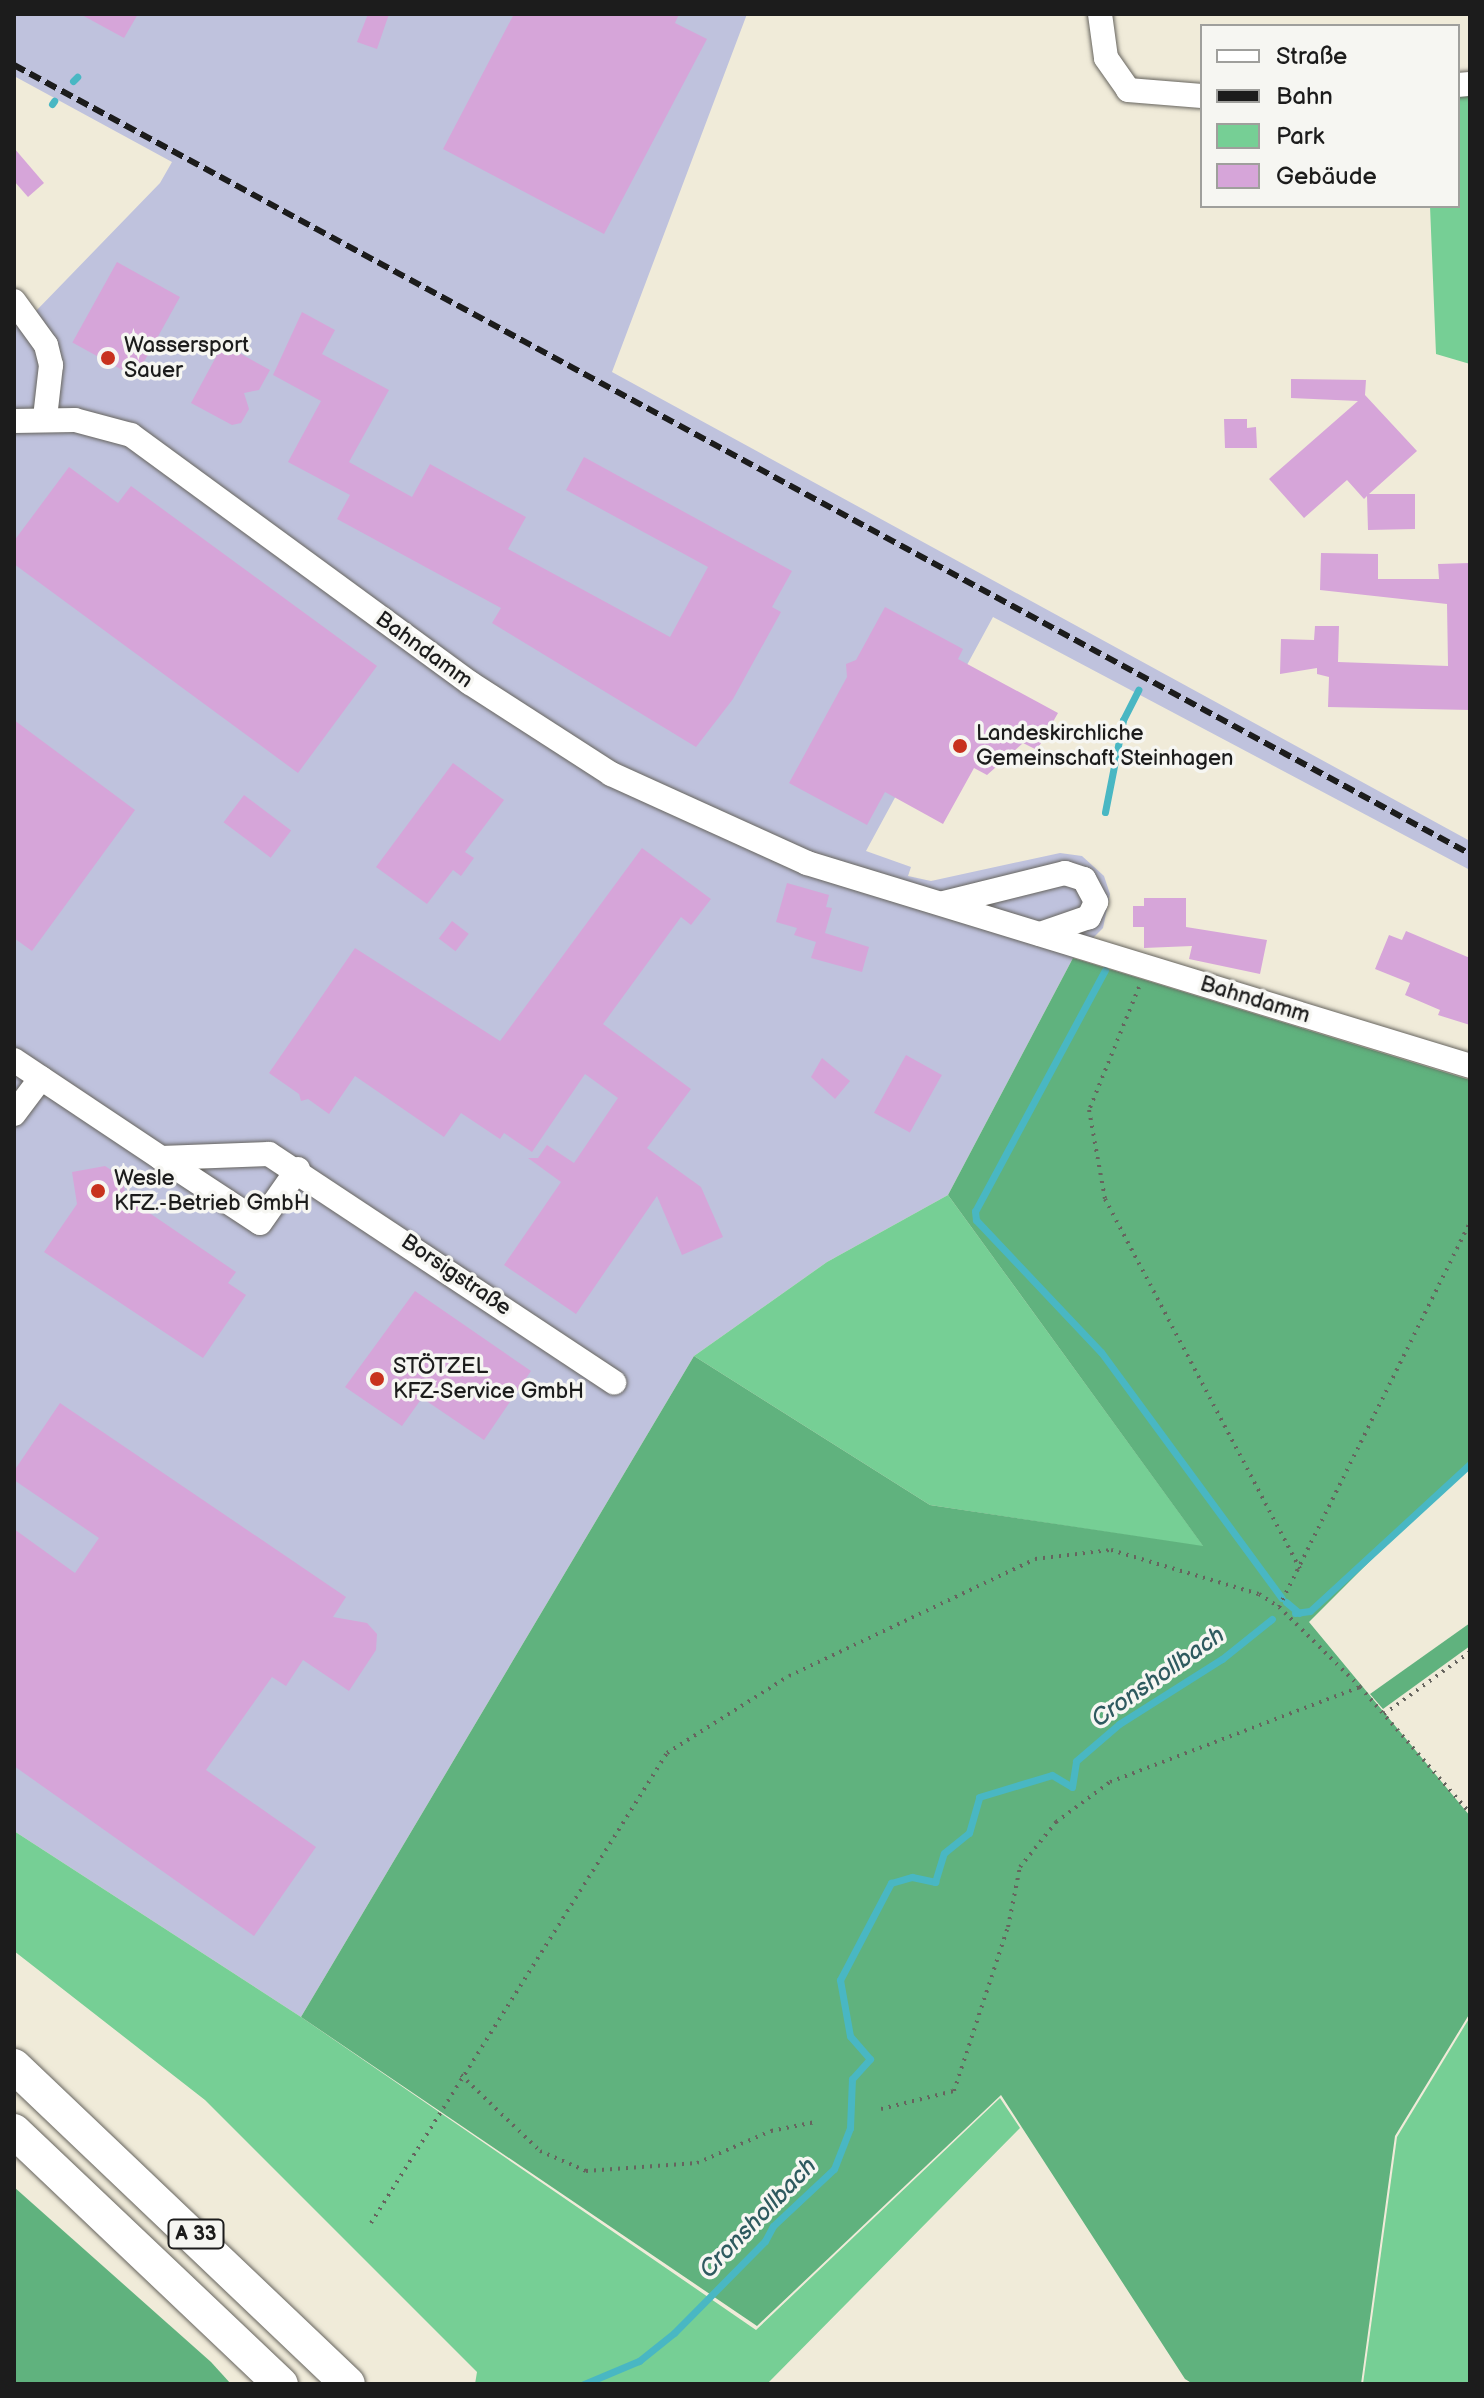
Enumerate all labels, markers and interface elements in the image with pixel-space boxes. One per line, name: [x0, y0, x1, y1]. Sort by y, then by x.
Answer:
legend: [1200, 24, 1460, 208]
text: Straße: [1276, 42, 1347, 71]
text: Bahn: [1276, 82, 1333, 111]
text: Park: [1276, 122, 1324, 151]
text: Gebäude: [1276, 162, 1377, 191]
place label: Wassersport Sauer: [124, 332, 249, 384]
marker: Wassersport Sauer: [99, 349, 117, 367]
street label: Bahndamm: [370, 606, 478, 694]
place label: Landeskirchliche Gemeinschaft Steinhagen: [976, 720, 1234, 772]
marker: Landeskirchliche Gemeinschaft Steinhagen: [951, 737, 969, 755]
street label: Bahndamm: [1197, 971, 1313, 1029]
place label: Wesle KFZ.-Betrieb GmbH: [114, 1165, 310, 1216]
marker: Wesle KFZ.-Betrieb GmbH: [89, 1182, 107, 1200]
street label: Borsigstraße: [396, 1229, 516, 1321]
place label: STÖTZEL KFZ-Service GmbH: [393, 1353, 584, 1404]
marker: STÖTZEL KFZ-Service GmbH: [368, 1370, 386, 1388]
water label: Cronshollbach: [1086, 1620, 1230, 1734]
water label: Cronshollbach: [693, 2152, 823, 2284]
road number: A 33: [166, 2218, 226, 2250]

